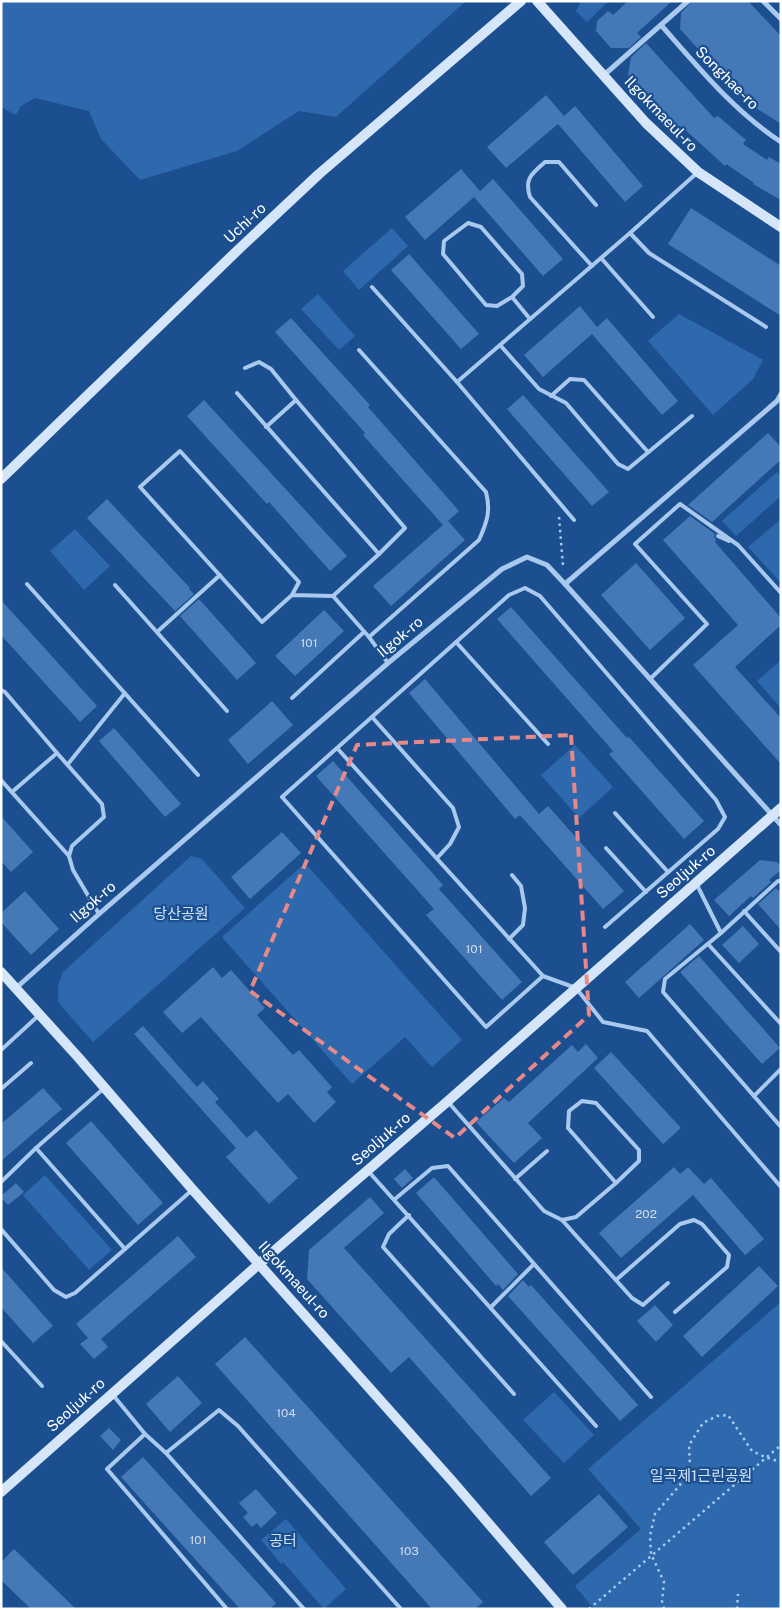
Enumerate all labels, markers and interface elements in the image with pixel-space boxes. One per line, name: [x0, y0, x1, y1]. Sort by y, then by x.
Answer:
street label: Songhae-ro: [692, 43, 762, 113]
street label: Ilgokmaeul-ro: [621, 73, 701, 155]
street label: Uchi-ro: [220, 199, 269, 246]
street label: Ilgok-ro: [373, 613, 426, 661]
house number: 101: [300, 636, 318, 650]
street label: Seoljuk-ro: [653, 842, 718, 902]
street label: Ilgok-ro: [67, 877, 119, 926]
park label: 당산공원: [153, 905, 209, 922]
house number: 101: [465, 942, 483, 956]
street label: Seoljuk-ro: [348, 1109, 413, 1169]
house number: 202: [635, 1207, 657, 1221]
street label: Ilgokmaeul-ro: [255, 1238, 333, 1322]
street label: Seoljuk-ro: [43, 1374, 108, 1435]
house number: 104: [276, 1406, 296, 1420]
park label: 일곡제1근린공원: [650, 1467, 752, 1484]
park label: 공터: [269, 1532, 297, 1549]
house number: 101: [189, 1533, 207, 1547]
house number: 103: [399, 1544, 419, 1558]

